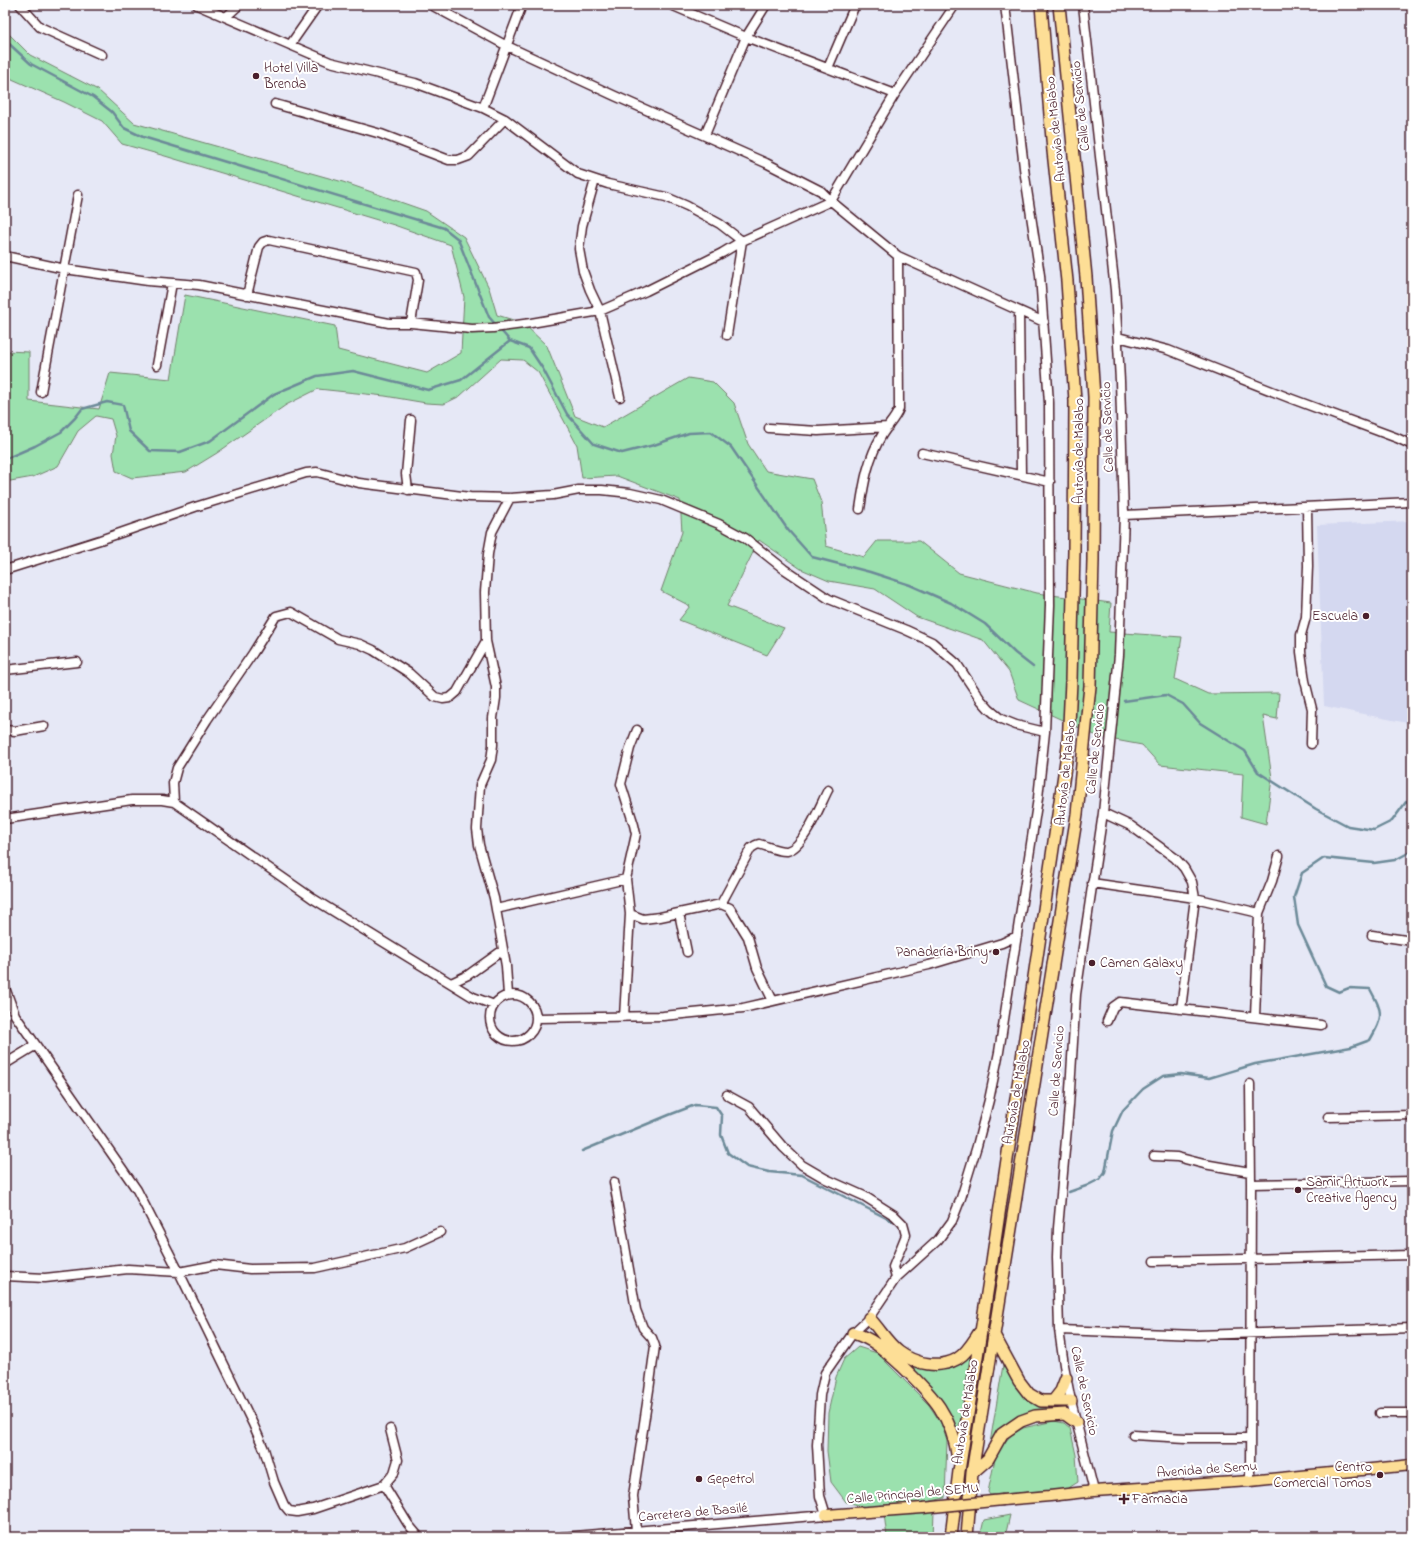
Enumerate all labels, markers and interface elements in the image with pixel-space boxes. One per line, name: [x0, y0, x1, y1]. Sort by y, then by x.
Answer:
place label: Hotel Villa Brenda: [263, 58, 318, 95]
street label: Calle de Servicio: [1066, 60, 1096, 152]
marker: Hotel Villa Brenda: [251, 71, 261, 81]
street label: Autovía de Malabo: [1040, 75, 1072, 183]
street label: Calle de Servicio: [1096, 381, 1120, 473]
street label: Autovía de Malabo: [1069, 398, 1090, 504]
place label: Escuela: [1312, 606, 1358, 627]
marker: Escuela: [1361, 611, 1371, 621]
street label: Calle de Servicio: [1081, 703, 1111, 795]
street label: Autovía de Malabo: [1050, 719, 1082, 827]
place label: Panadería Briny: [896, 942, 988, 964]
marker: Panadería Briny: [991, 947, 1001, 957]
place label: Camen Galaxy: [1100, 953, 1183, 975]
marker: Camen Galaxy: [1087, 958, 1097, 968]
street label: Calle de Servicio: [1043, 1025, 1071, 1117]
street label: Autovía de Malabo: [997, 1038, 1037, 1146]
place label: Samir Artwork - Creative Agency: [1306, 1172, 1397, 1210]
marker: Samir Artwork - Creative Agency: [1293, 1185, 1303, 1195]
street label: Calle de Servicio: [1064, 1344, 1104, 1438]
street label: Autovía de Malabo: [947, 1358, 985, 1466]
street label: Avenida de Semu: [1156, 1456, 1258, 1484]
place label: Centro Comercial Tomos: [1273, 1457, 1372, 1494]
place label: Gepetrol: [707, 1469, 754, 1490]
marker: Centro Comercial Tomos: [1375, 1470, 1385, 1480]
marker: Gepetrol: [694, 1474, 704, 1484]
street label: Calle Principal de SEMU: [846, 1478, 980, 1510]
place label: Farmacia: [1131, 1489, 1188, 1510]
marker: Farmacia: [1119, 1494, 1129, 1504]
street label: Carretera de Basilé: [638, 1498, 749, 1528]

